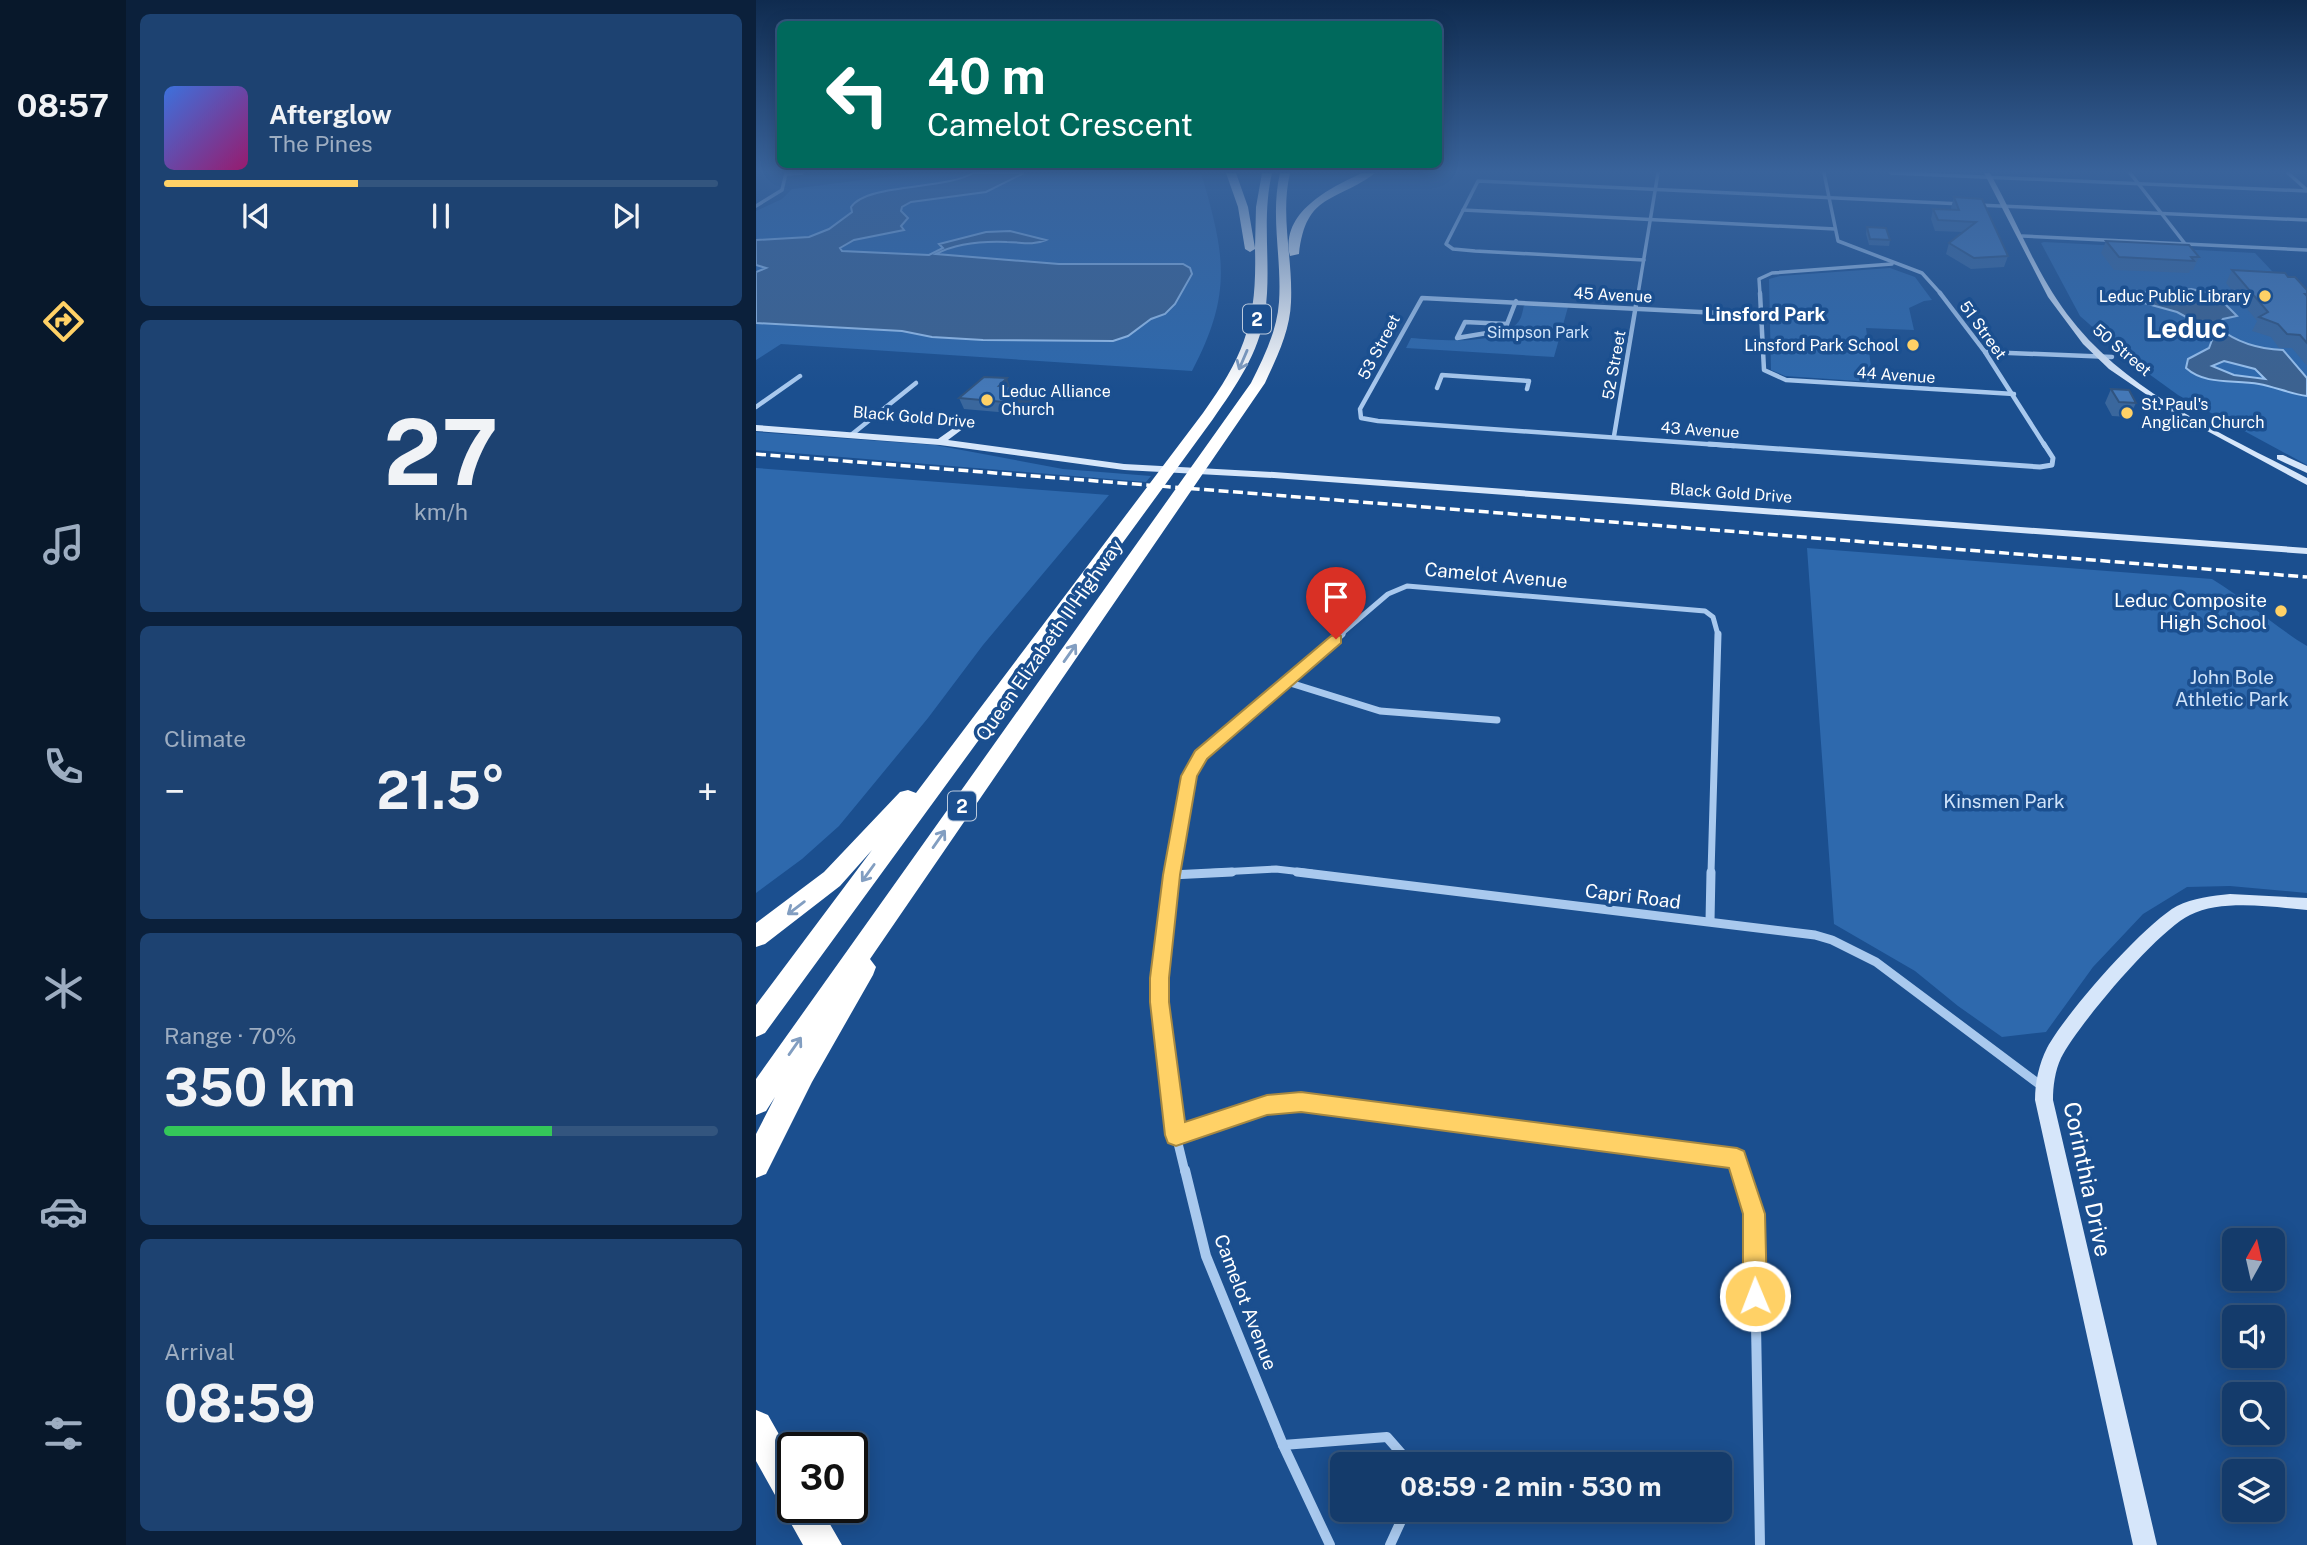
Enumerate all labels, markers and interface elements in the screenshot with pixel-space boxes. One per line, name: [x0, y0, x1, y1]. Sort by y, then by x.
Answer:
text: 40 m: [927, 47, 1046, 105]
icon: left: [812, 49, 903, 140]
text: 08:57: [17, 87, 109, 124]
text: Afterglow: [269, 99, 392, 130]
text: Camelot Crescent: [927, 106, 1193, 143]
text: The Pines: [269, 130, 373, 157]
icon: previous: [237, 197, 275, 235]
icon: pause: [422, 197, 460, 235]
icon: next: [607, 197, 645, 235]
street label: 45 Avenue: [1573, 283, 1653, 307]
place label: Leduc Public Library: [2099, 287, 2251, 306]
marker: Leduc Public Library: [2257, 288, 2273, 304]
icon: directions: [39, 297, 88, 346]
street label: 51 Street: [1956, 297, 2010, 363]
district label: Linsford Park: [1704, 303, 1826, 325]
road number: 2: [1243, 304, 1271, 334]
street label: 53 Street: [1354, 311, 1404, 383]
district label: Leduc: [2145, 311, 2227, 344]
street label: 50 Street: [2089, 320, 2155, 380]
park label: Simpson Park: [1487, 323, 1589, 342]
street label: 52 Street: [1599, 329, 1629, 401]
place label: Linsford Park School: [1744, 336, 1899, 355]
marker: Linsford Park School: [1905, 337, 1921, 353]
one-way arrow: [1235, 349, 1248, 370]
street label: 44 Avenue: [1856, 363, 1936, 387]
place label: Leduc Alliance Church: [1001, 382, 1111, 419]
marker: Leduc Alliance Church: [979, 392, 995, 408]
place label: St. Paul's Anglican Church: [2141, 395, 2264, 432]
text: 27: [384, 399, 498, 505]
street label: Black Gold Drive: [852, 402, 976, 432]
marker: St. Paul's Anglican Church: [2119, 405, 2135, 421]
street label: 43 Avenue: [1660, 418, 1740, 442]
street label: Black Gold Drive: [1669, 479, 1793, 507]
text: km/h: [414, 498, 468, 525]
icon: music: [39, 520, 88, 569]
street label: Queen Elizabeth II Highway: [971, 535, 1127, 745]
street label: Camelot Avenue: [1424, 558, 1568, 592]
pin: [1306, 567, 1366, 639]
icon: arrive: [1317, 578, 1355, 616]
place label: Leduc Composite High School: [2114, 589, 2267, 633]
marker: Leduc Composite High School: [2273, 603, 2289, 619]
one-way arrow: [1063, 644, 1077, 663]
park label: John Bole Athletic Park: [2175, 666, 2289, 710]
text: Climate: [164, 725, 246, 752]
icon: phone: [39, 742, 88, 791]
text: 21.5°: [376, 760, 506, 821]
text: −: [164, 769, 185, 814]
text: +: [697, 769, 718, 814]
park label: Kinsmen Park: [1943, 790, 2065, 812]
road number: 2: [948, 792, 976, 820]
one-way arrow: [932, 830, 947, 849]
one-way arrow: [861, 864, 876, 883]
street label: Capri Road: [1584, 879, 1682, 913]
one-way arrow: [787, 900, 806, 915]
icon: climate: [39, 964, 88, 1013]
text: Range · 70%: [164, 1022, 297, 1049]
one-way arrow: [788, 1037, 802, 1056]
text: 350 km: [164, 1057, 356, 1118]
street label: Corinthia Drive: [2058, 1099, 2118, 1259]
icon: car: [39, 1187, 88, 1236]
north arrow: [2222, 1228, 2286, 1292]
map controls: [2222, 1228, 2285, 1522]
street label: Camelot Avenue: [1210, 1231, 1282, 1373]
position arrow: [1718, 1259, 1792, 1333]
button: sound: [2222, 1305, 2285, 1368]
text: Arrival: [164, 1338, 235, 1365]
text: 08:59: [164, 1373, 316, 1434]
button: search: [2222, 1382, 2285, 1445]
icon: filters: [39, 1409, 88, 1458]
speed limit sign: 30: [777, 1432, 868, 1523]
button: layers: [2222, 1459, 2285, 1522]
text: 08:59 · 2 min · 530 m: [1400, 1471, 1662, 1502]

